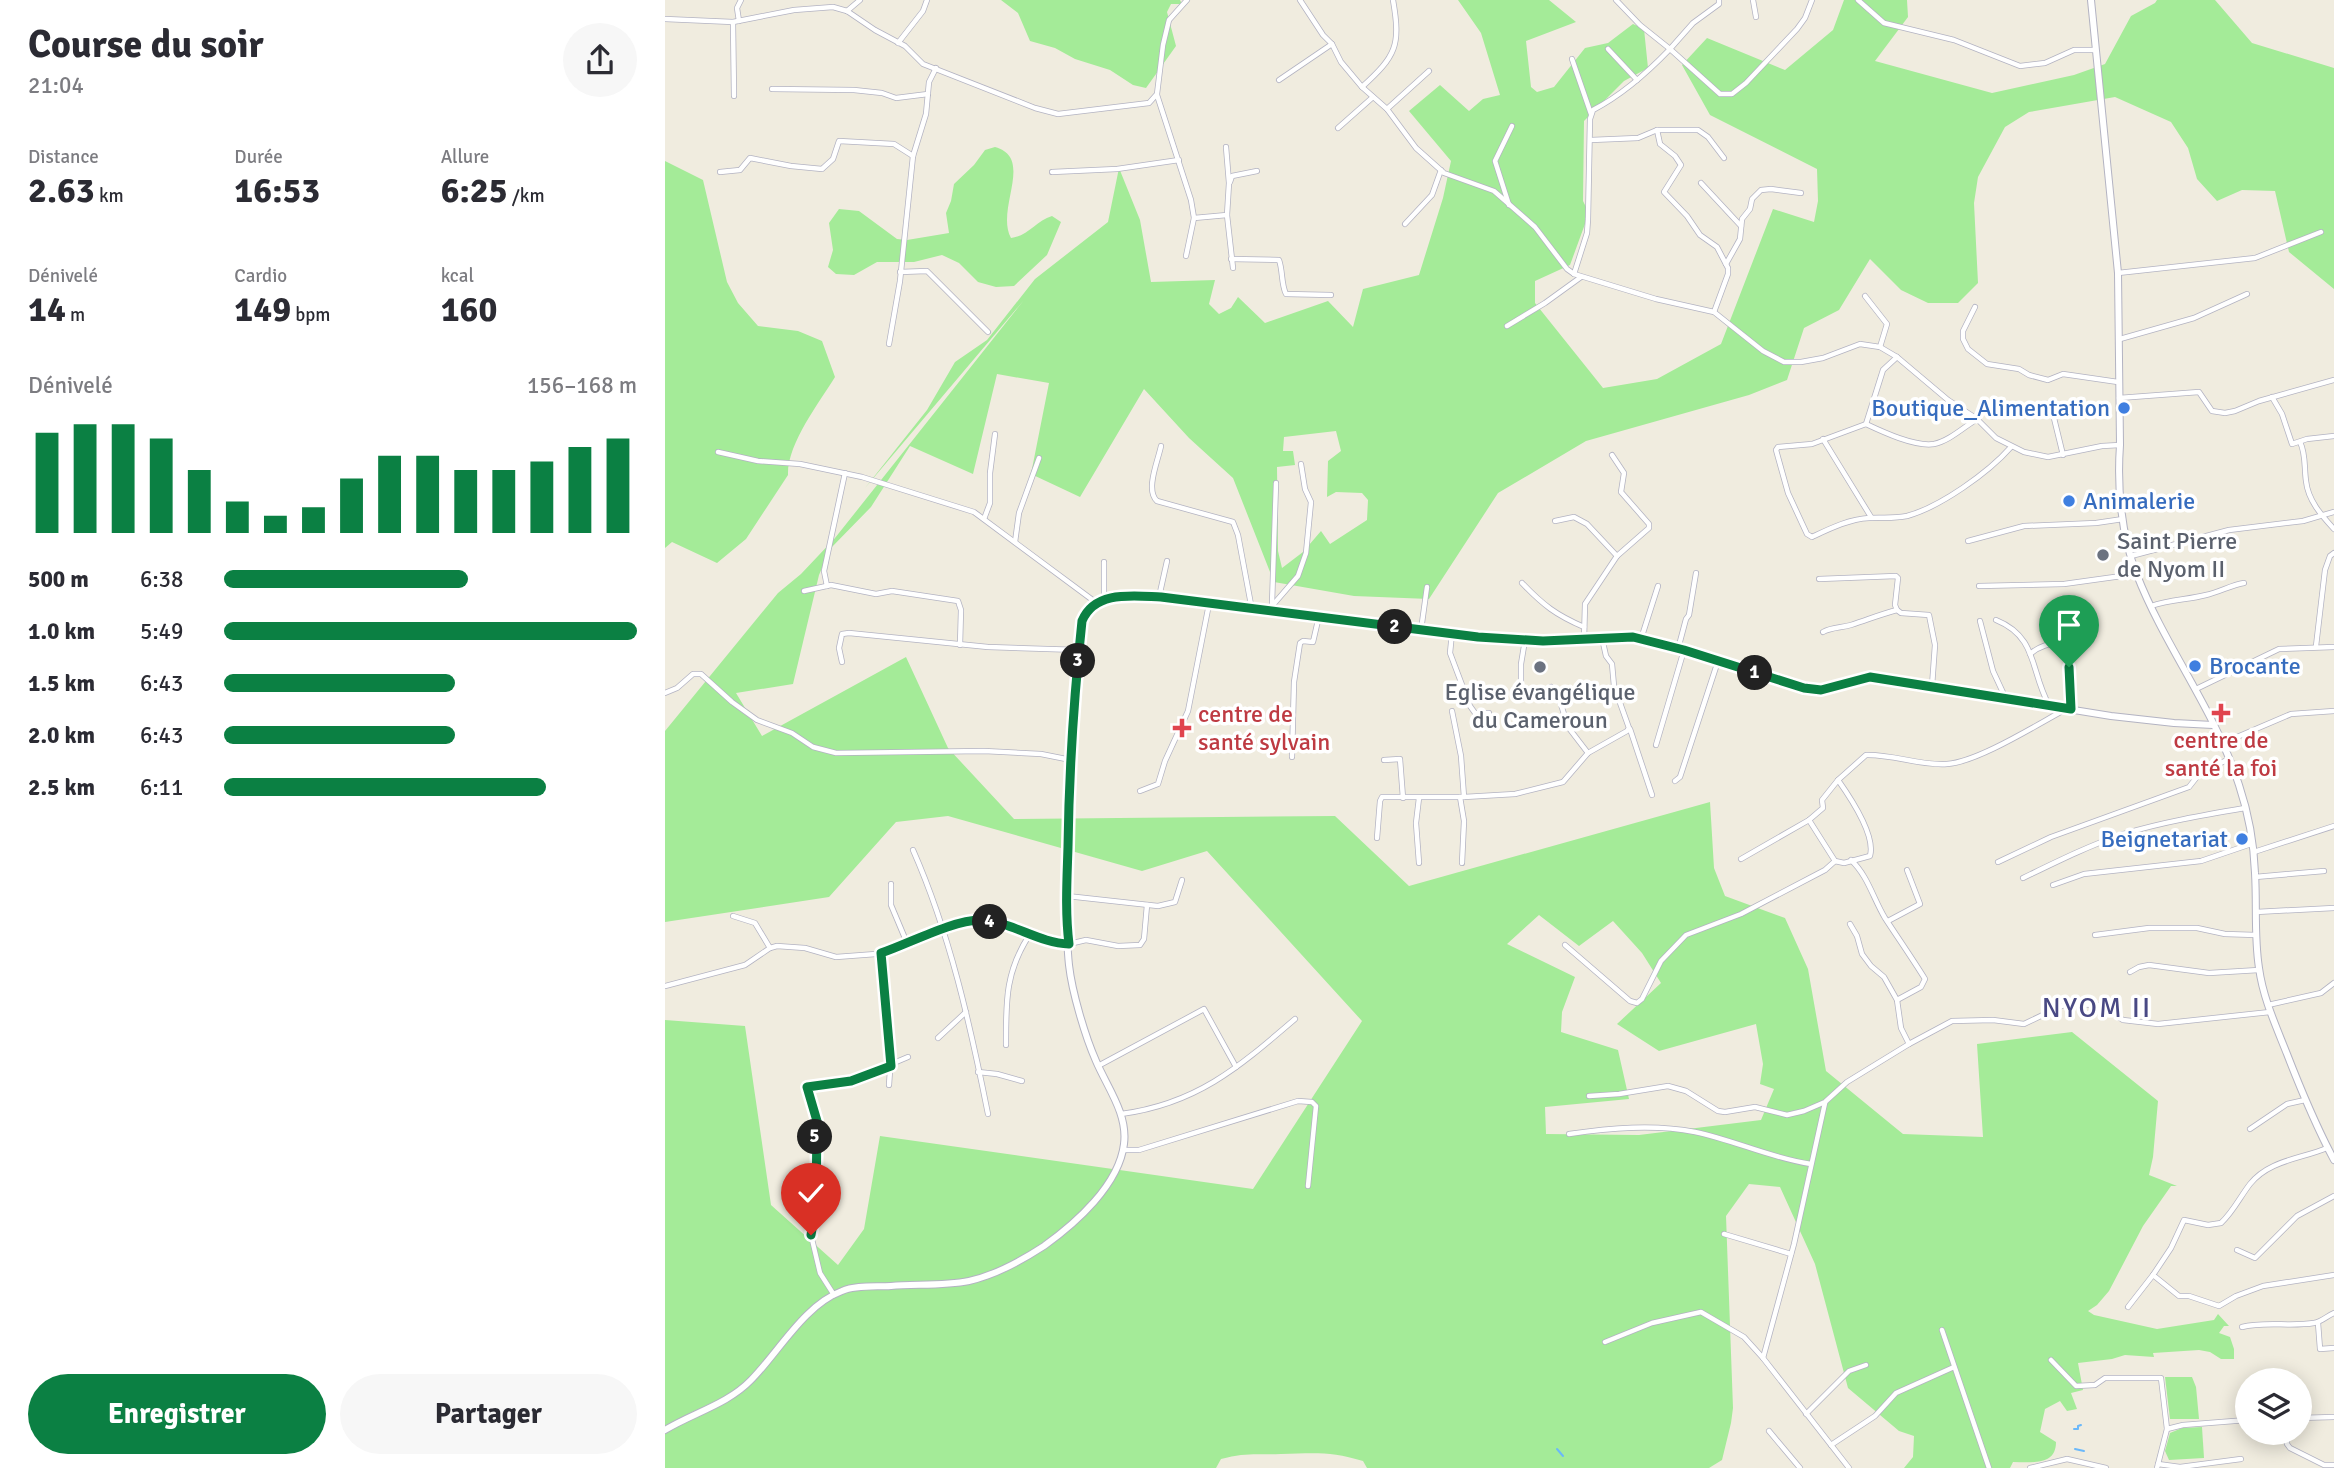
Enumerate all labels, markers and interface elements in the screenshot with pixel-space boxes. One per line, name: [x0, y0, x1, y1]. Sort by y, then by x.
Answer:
text: Course du soir: [28, 21, 264, 68]
button: share: [563, 23, 637, 97]
text: 21:04: [28, 71, 84, 100]
text: Distance: [28, 145, 99, 169]
text: Durée: [234, 145, 283, 169]
text: Allure: [441, 145, 489, 169]
text: 2.63: [28, 169, 95, 212]
text: 16:53: [234, 169, 320, 212]
text: 6:25: [441, 169, 508, 212]
text: km: [95, 184, 124, 208]
text: /km: [508, 184, 545, 208]
text: Dénivelé: [28, 264, 98, 288]
text: Cardio: [234, 264, 287, 288]
text: kcal: [441, 264, 474, 288]
text: 14: [28, 288, 66, 331]
text: 149: [234, 288, 291, 331]
text: 160: [441, 288, 497, 331]
text: m: [66, 303, 85, 327]
text: bpm: [291, 303, 330, 327]
text: Dénivelé: [28, 371, 113, 400]
text: 156–168 m: [527, 371, 637, 400]
place label: Boutique_Alimentation: [1871, 393, 2110, 423]
marker: Boutique_Alimentation: [2116, 400, 2132, 416]
place label: Animalerie: [2083, 486, 2195, 516]
marker: Animalerie: [2061, 493, 2077, 509]
place label: Saint Pierre de Nyom II: [2117, 526, 2237, 584]
marker: Saint Pierre de Nyom II: [2095, 547, 2111, 563]
text: 500 m: [28, 565, 89, 594]
text: 6:38: [140, 565, 183, 594]
pin: [2039, 595, 2099, 667]
icon: arrive: [2050, 606, 2088, 644]
pin: 2: [1377, 610, 1413, 644]
text: 2: [1389, 614, 1400, 638]
text: 1.0 km: [28, 617, 95, 646]
text: 5:49: [140, 617, 183, 646]
pin: 3: [1061, 644, 1095, 678]
text: 3: [1072, 648, 1083, 672]
place label: Brocante: [2209, 651, 2301, 681]
pin: 1: [1737, 656, 1773, 690]
marker: Brocante: [2187, 658, 2203, 674]
marker: Eglise évangélique du Cameroun: [1532, 659, 1548, 675]
text: 1: [1749, 660, 1760, 684]
text: 1.5 km: [28, 669, 95, 698]
text: 6:43: [140, 669, 183, 698]
place label: Eglise évangélique du Cameroun: [1445, 677, 1635, 735]
place label: centre de santé sylvain: [1198, 699, 1330, 757]
marker: centre de santé la foi: [2211, 703, 2231, 723]
marker: centre de santé sylvain: [1172, 718, 1192, 738]
text: 2.0 km: [28, 721, 95, 750]
text: 6:43: [140, 721, 183, 750]
place label: centre de santé la foi: [2165, 725, 2277, 783]
text: 2.5 km: [28, 773, 95, 802]
text: 6:11: [140, 773, 183, 802]
place label: Beignetariat: [2101, 824, 2228, 854]
marker: Beignetariat: [2234, 831, 2250, 847]
pin: 4: [973, 904, 1007, 940]
text: 4: [984, 909, 995, 933]
district label: NYOM II: [2042, 991, 2152, 1025]
pin: 5: [797, 1120, 833, 1154]
text: 5: [809, 1124, 820, 1148]
pin: [781, 1163, 841, 1235]
icon: check: [792, 1174, 830, 1212]
map controls: [2235, 1368, 2312, 1445]
button: layers: [2235, 1368, 2312, 1445]
button: Enregistrer: [28, 1374, 326, 1454]
button: Partager: [340, 1374, 637, 1454]

